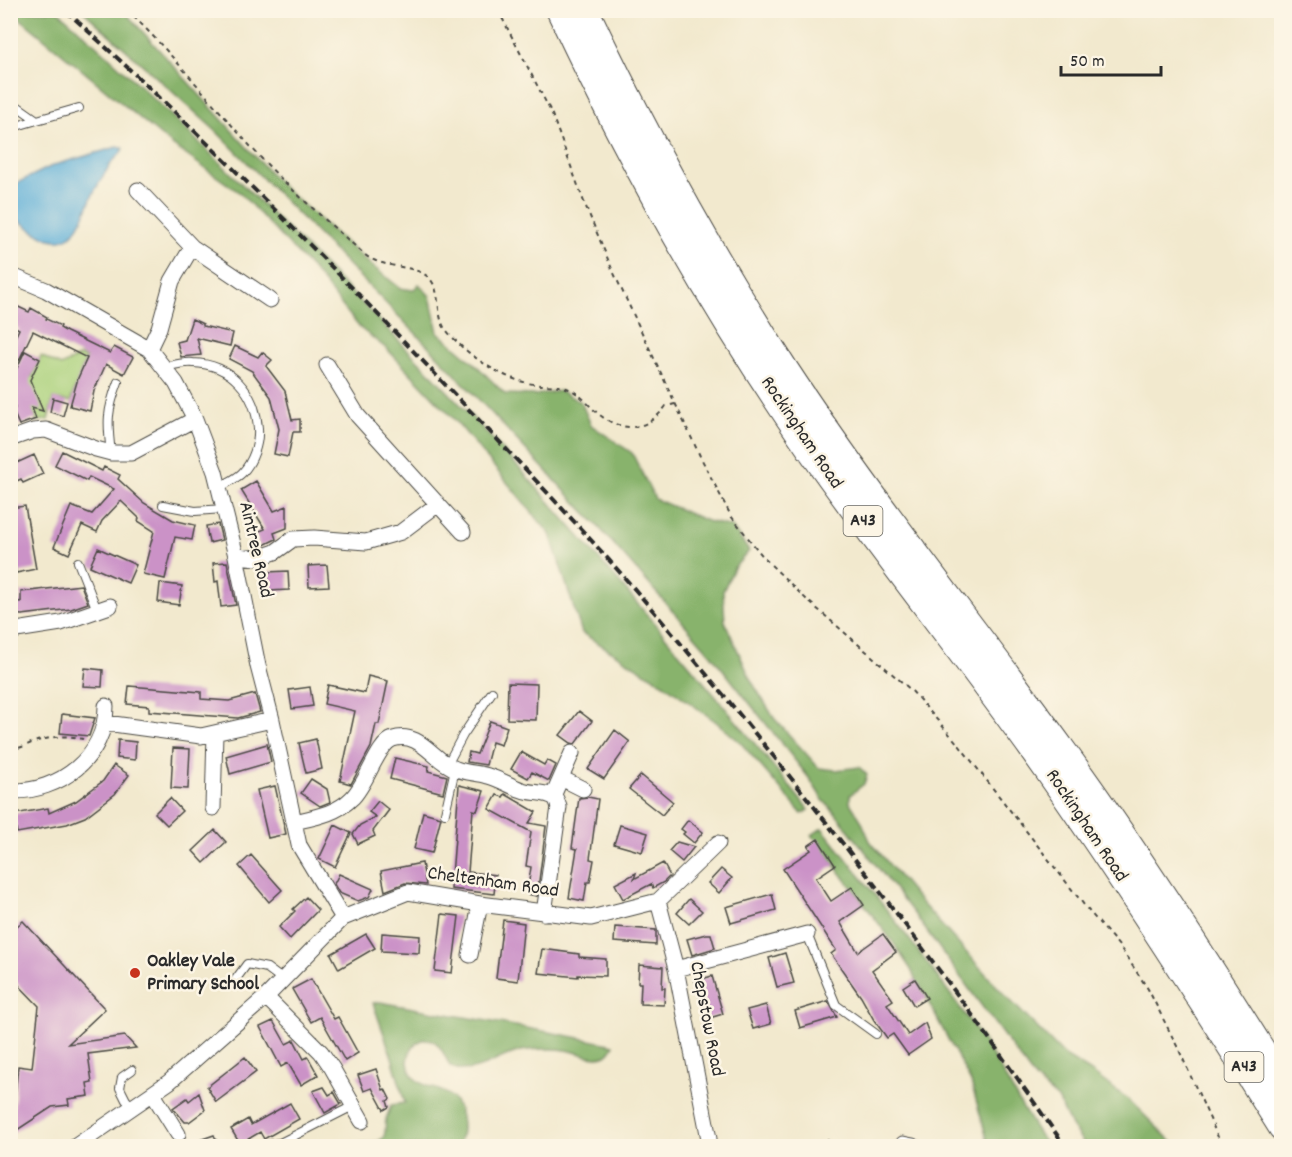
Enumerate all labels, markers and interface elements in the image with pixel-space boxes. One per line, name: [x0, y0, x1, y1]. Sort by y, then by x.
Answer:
scale bar: [1061, 39, 1162, 77]
text: 50 m: [1070, 50, 1105, 75]
street label: Rockingham Road: [753, 371, 849, 495]
street label: Aintree Road: [230, 499, 280, 601]
road number: A43: [844, 506, 882, 536]
street label: Rockingham Road: [1038, 764, 1134, 888]
street label: Cheltenham Road: [426, 860, 560, 906]
place label: Oakley Vale Primary School: [147, 948, 259, 999]
street label: Chepstow Road: [681, 959, 731, 1079]
marker: Oakley Vale Primary School: [128, 966, 142, 980]
road number: A43: [1224, 1052, 1264, 1082]

